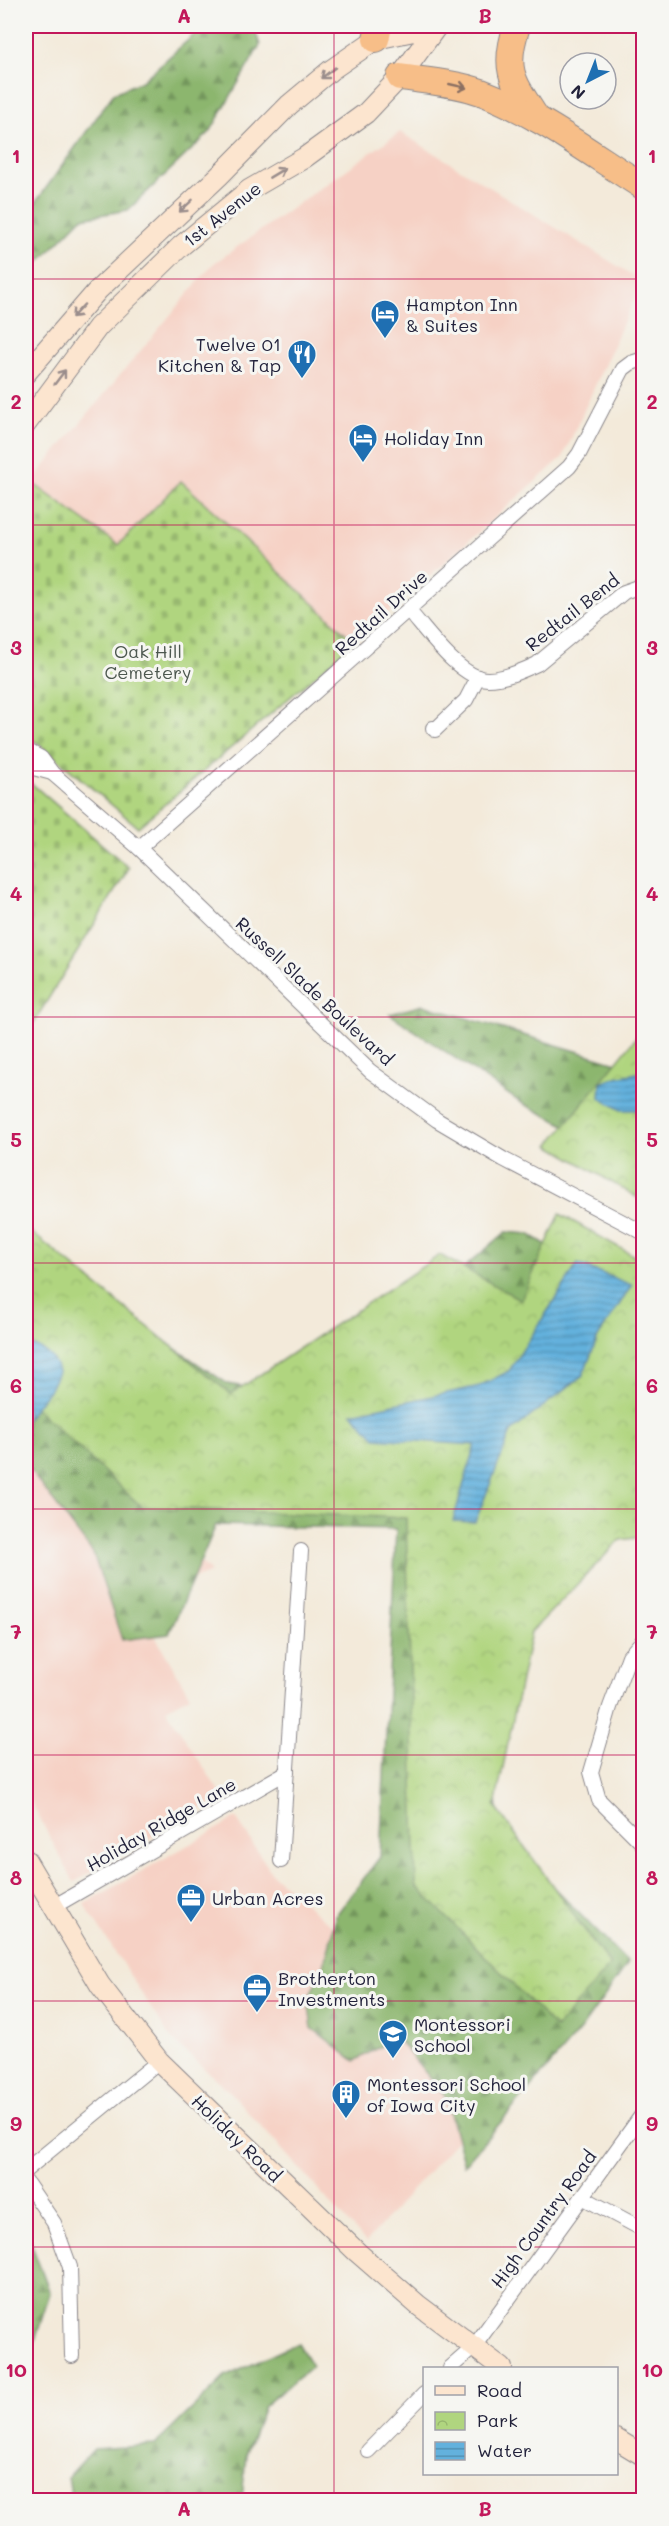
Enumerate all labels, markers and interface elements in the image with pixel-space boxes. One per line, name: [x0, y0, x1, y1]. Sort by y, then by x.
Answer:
text: A: [177, 2, 191, 28]
text: B: [478, 2, 492, 28]
north arrow: [558, 51, 618, 111]
one-way arrow: [320, 66, 336, 79]
one-way arrow: [448, 81, 467, 93]
text: N: [566, 81, 589, 104]
text: 1: [12, 142, 20, 168]
text: 1: [648, 142, 656, 168]
one-way arrow: [268, 167, 285, 179]
street label: 1st Avenue: [178, 176, 266, 252]
one-way arrow: [179, 199, 194, 214]
place label: Hampton Inn & Suites: [406, 292, 518, 337]
hotel icon: Hampton Inn & Suites: [369, 298, 401, 340]
one-way arrow: [71, 303, 85, 318]
place label: Twelve 01 Kitchen & Tap: [158, 332, 281, 377]
restaurant icon: Twelve 01 Kitchen & Tap: [286, 338, 318, 380]
one-way arrow: [53, 369, 66, 385]
text: 2: [10, 388, 22, 414]
text: 2: [646, 388, 658, 414]
hotel icon: Holiday Inn: [347, 422, 379, 464]
place label: Holiday Inn: [384, 426, 483, 450]
street label: Redtail Drive: [330, 564, 432, 660]
street label: Redtail Bend: [520, 568, 624, 656]
text: 3: [10, 634, 22, 660]
text: 3: [646, 634, 658, 660]
park label: Oak Hill Cemetery: [105, 639, 191, 684]
text: 4: [10, 880, 23, 906]
text: 4: [646, 880, 659, 906]
street label: Russell Slade Boulevard: [231, 911, 399, 1071]
text: 5: [10, 1126, 22, 1152]
text: 5: [646, 1126, 658, 1152]
text: 6: [10, 1372, 22, 1398]
text: 6: [646, 1372, 658, 1398]
text: 7: [10, 1618, 22, 1644]
text: 7: [646, 1618, 658, 1644]
street label: Holiday Ridge Lane: [82, 1771, 240, 1877]
text: 8: [10, 1864, 22, 1890]
text: 8: [646, 1864, 658, 1890]
office icon: Urban Acres: [175, 1882, 207, 1924]
place label: Urban Acres: [212, 1886, 323, 1910]
place label: Brotherton Investments: [278, 1966, 385, 2011]
office icon: Brotherton Investments: [241, 1972, 273, 2014]
place label: Montessori School: [414, 2012, 511, 2057]
school or university icon: Montessori School: [377, 2018, 409, 2060]
place label: Montessori School of Iowa City: [367, 2072, 526, 2117]
building icon: Montessori School of Iowa City: [330, 2078, 362, 2120]
street label: Holiday Road: [187, 2089, 287, 2187]
text: 9: [10, 2110, 22, 2136]
text: 9: [646, 2110, 658, 2136]
street label: High Country Road: [485, 2145, 601, 2293]
text: 10: [5, 2356, 27, 2382]
text: 10: [641, 2356, 663, 2382]
legend: [423, 2367, 618, 2475]
text: Road: [477, 2378, 522, 2402]
text: Park: [477, 2408, 518, 2432]
text: Water: [477, 2438, 532, 2462]
text: A: [177, 2495, 191, 2521]
text: B: [478, 2495, 492, 2521]

